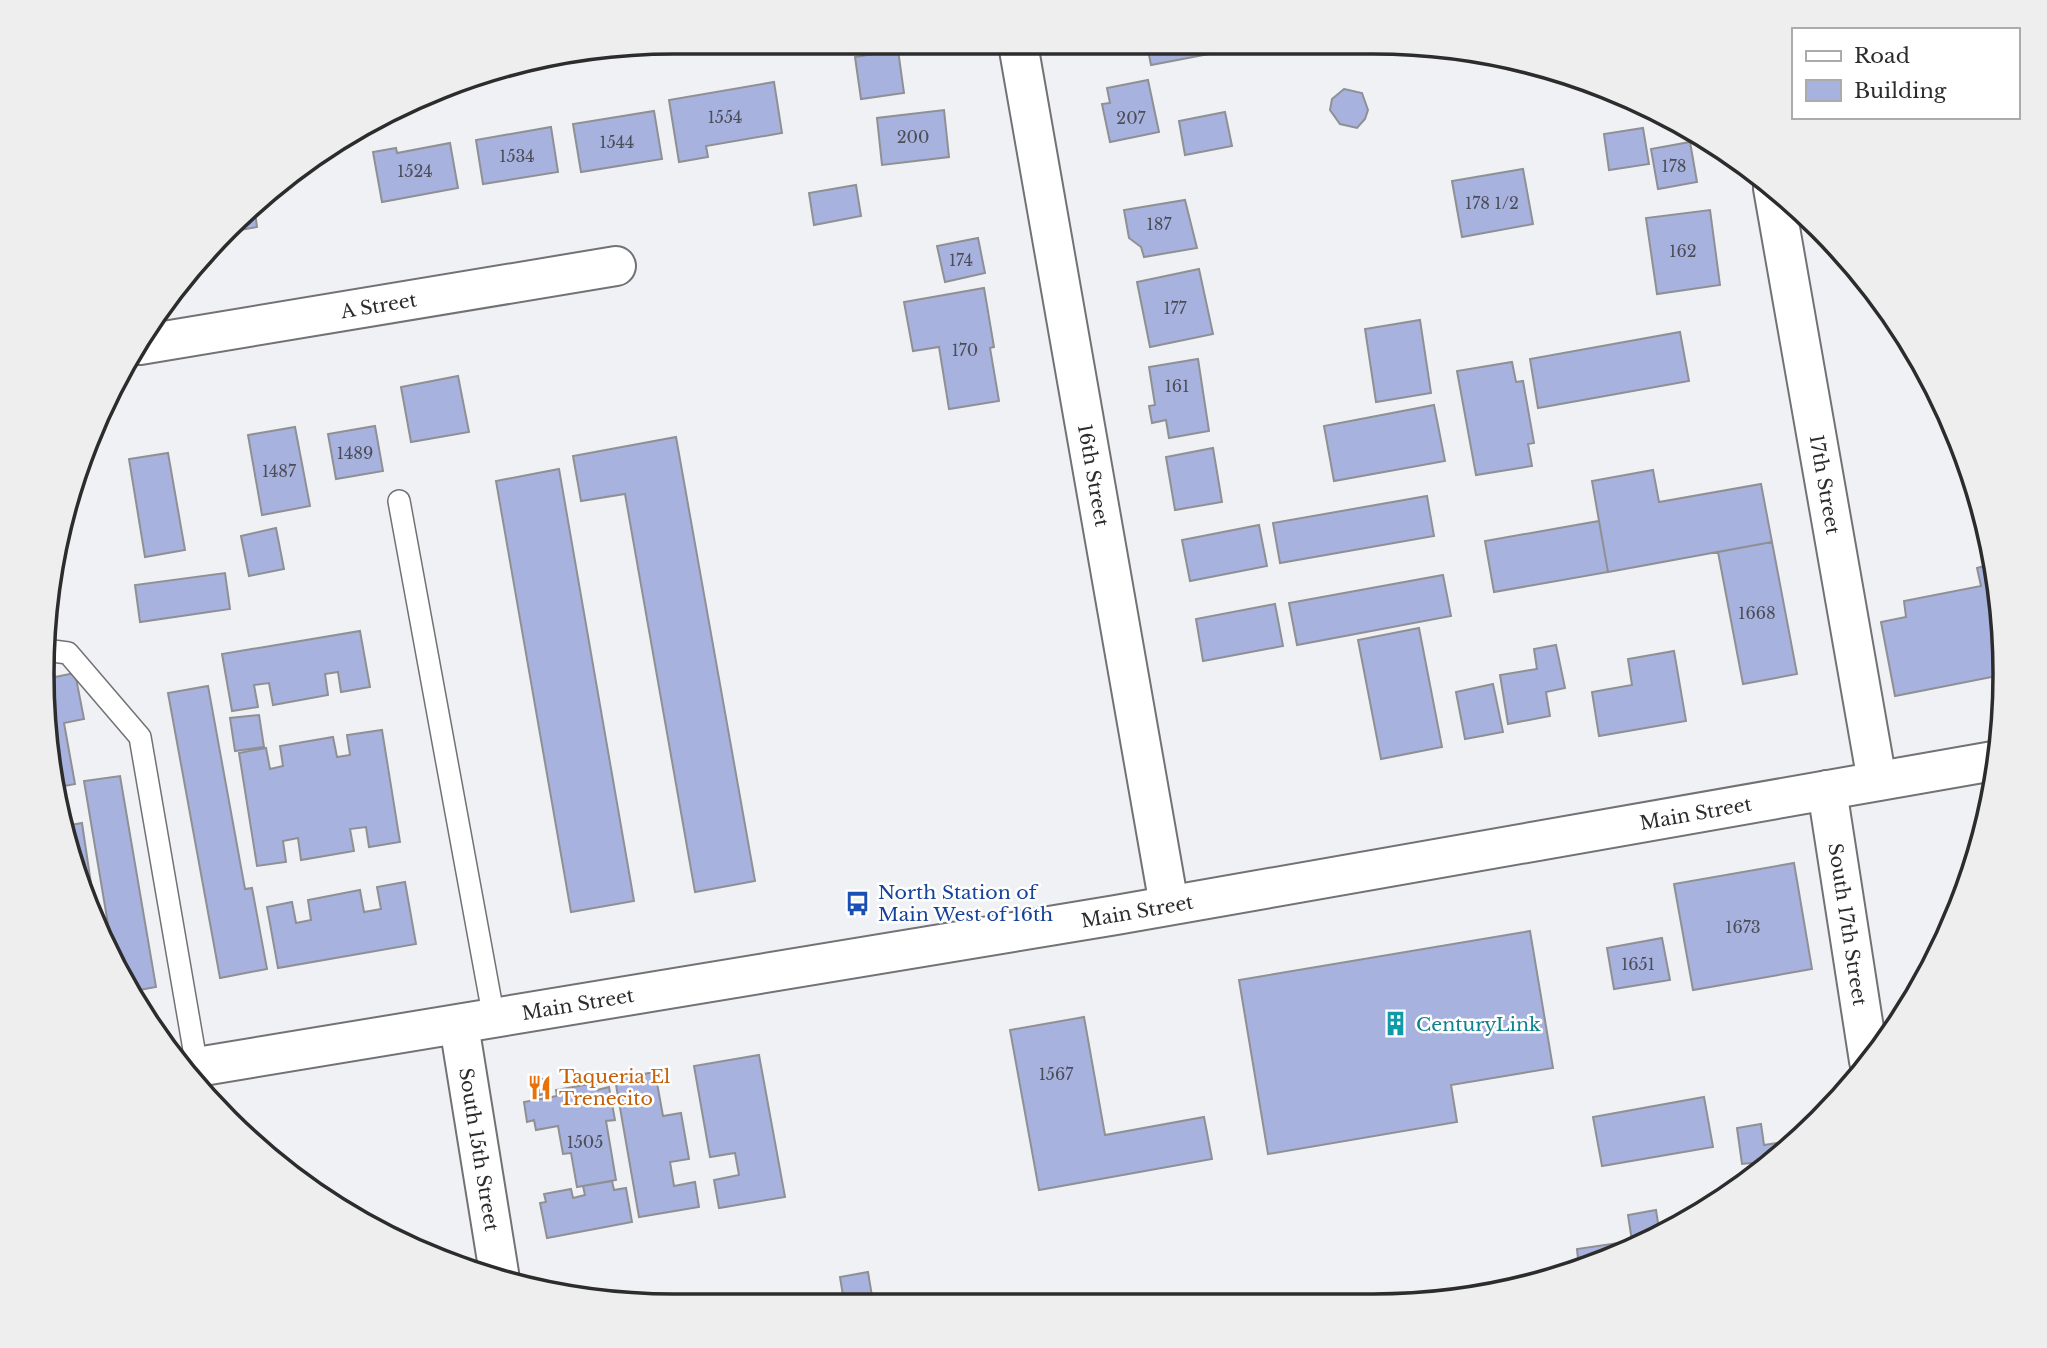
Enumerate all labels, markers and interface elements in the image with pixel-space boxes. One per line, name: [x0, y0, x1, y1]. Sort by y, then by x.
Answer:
legend: [1792, 28, 2019, 119]
text: Road: [1854, 43, 1910, 69]
text: Building: [1854, 78, 1947, 104]
house number: 1554: [708, 107, 742, 127]
house number: 207: [1116, 108, 1147, 128]
house number: 200: [897, 127, 929, 147]
house number: 1544: [600, 132, 634, 152]
house number: 1534: [499, 146, 535, 166]
house number: 178: [1662, 156, 1686, 176]
house number: 1524: [397, 161, 433, 181]
house number: 178 1/2: [1465, 193, 1519, 213]
house number: 187: [1147, 214, 1172, 234]
house number: 162: [1669, 241, 1697, 261]
house number: 174: [949, 250, 973, 270]
street label: A Street: [338, 288, 419, 323]
house number: 177: [1163, 298, 1188, 318]
house number: 170: [952, 340, 978, 360]
house number: 161: [1165, 376, 1189, 396]
street label: 16th Street: [1073, 422, 1114, 529]
street label: 17th Street: [1805, 433, 1845, 537]
house number: 1489: [337, 443, 373, 463]
house number: 1487: [262, 461, 297, 481]
house number: 1668: [1738, 603, 1776, 623]
street label: Main Street: [1638, 792, 1754, 834]
street label: South 17th Street: [1824, 842, 1872, 1008]
place label: North Station of Main West of 16th: [878, 881, 1053, 926]
bus stop icon: North Station of Main West of 16th: [844, 889, 872, 917]
street label: Main Street: [1079, 890, 1196, 932]
house number: 1673: [1725, 917, 1761, 937]
house number: 1651: [1621, 954, 1655, 974]
street label: Main Street: [520, 983, 636, 1025]
building icon: CenturyLink: [1382, 1010, 1410, 1038]
place label: CenturyLink: [1416, 1013, 1541, 1036]
house number: 1567: [1039, 1064, 1074, 1084]
place label: Taqueria El Trenecito: [559, 1065, 670, 1110]
street label: South 15th Street: [455, 1066, 504, 1234]
restaurant icon: Taqueria El Trenecito: [525, 1073, 553, 1101]
house number: 1505: [567, 1132, 603, 1152]

